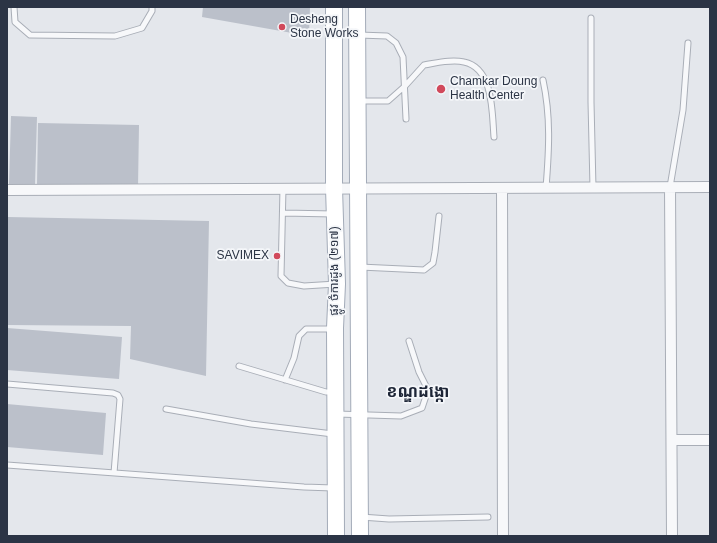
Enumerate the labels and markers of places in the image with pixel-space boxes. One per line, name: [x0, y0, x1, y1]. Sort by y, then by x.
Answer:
place label: Desheng Stone Works: [290, 13, 358, 41]
marker: Desheng Stone Works: [277, 22, 287, 32]
place label: Chamkar Doung Health Center: [450, 75, 537, 103]
marker: Chamkar Doung Health Center: [435, 83, 447, 95]
place label: SAVIMEX: [217, 249, 269, 263]
marker: SAVIMEX: [272, 251, 282, 261]

